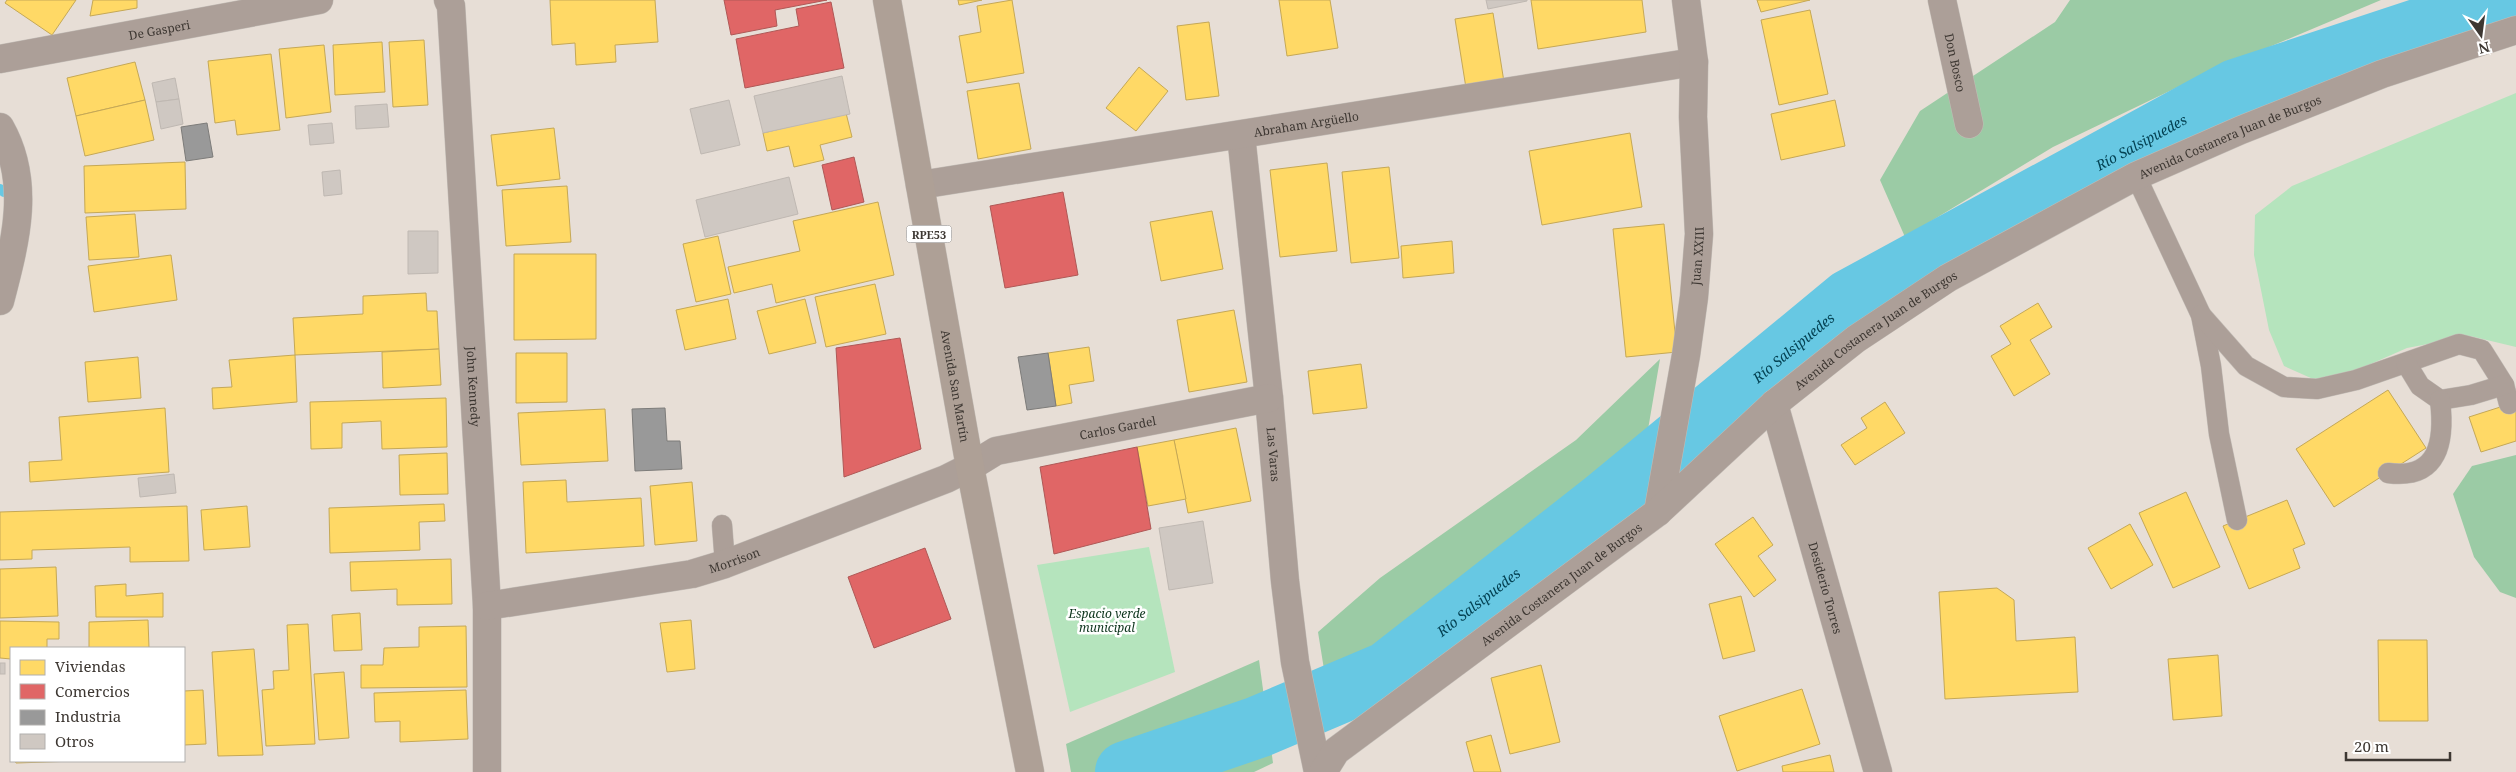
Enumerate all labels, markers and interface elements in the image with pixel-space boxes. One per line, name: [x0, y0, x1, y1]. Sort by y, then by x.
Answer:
north arrow: [2456, 10, 2506, 60]
street label: De Gasperi: [127, 15, 192, 44]
street label: Don Bosco: [1941, 32, 1970, 94]
text: N: [2477, 38, 2492, 59]
street label: Avenida Costanera Juan de Burgos: [2136, 91, 2324, 182]
street label: Abraham Argüello: [1253, 107, 1360, 140]
water label: Río Salsipuedes: [2091, 109, 2190, 175]
road number: RPE53: [906, 225, 952, 242]
street label: Juan XXIII: [1686, 226, 1708, 287]
street label: Avenida Costanera Juan de Burgos: [1790, 266, 1960, 394]
water label: Río Salsipuedes: [1747, 307, 1838, 387]
street label: Avenida San Martín: [937, 329, 974, 444]
street label: John Kennedy: [463, 345, 485, 427]
street label: Carlos Gardel: [1078, 412, 1158, 443]
street label: Las Varas: [1263, 426, 1285, 482]
street label: Avenida Costanera Juan de Burgos: [1477, 519, 1645, 649]
street label: Desiderio Torres: [1805, 540, 1847, 636]
street label: Morrison: [707, 543, 763, 577]
water label: Río Salsipuedes: [1432, 563, 1524, 641]
park label: Espacio verde municipal: [1067, 605, 1146, 636]
legend: [10, 647, 185, 762]
text: Viviendas: [55, 656, 126, 676]
text: Comercios: [55, 681, 130, 701]
text: Industria: [55, 706, 121, 726]
scale bar: [2346, 730, 2450, 762]
text: Otros: [55, 731, 94, 751]
text: 20 m: [2354, 736, 2389, 756]

